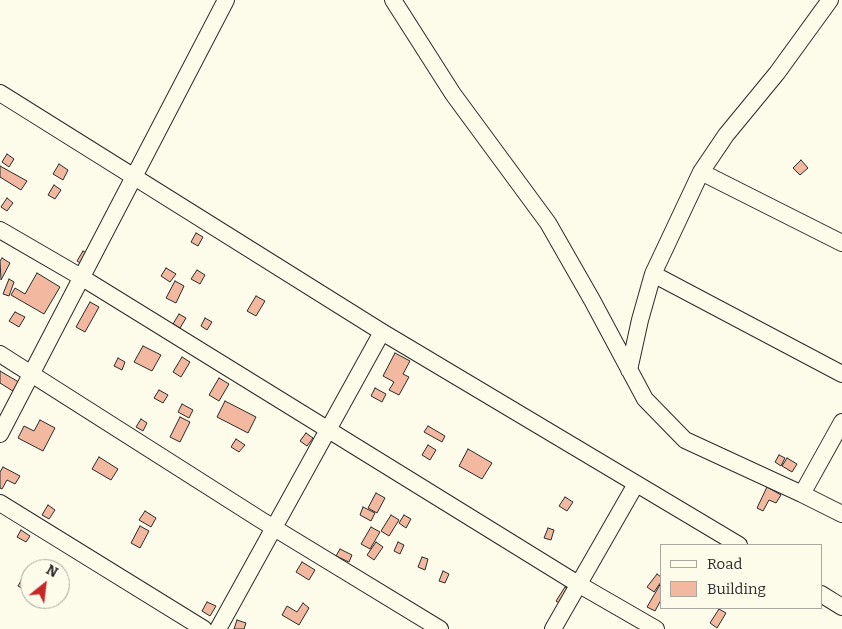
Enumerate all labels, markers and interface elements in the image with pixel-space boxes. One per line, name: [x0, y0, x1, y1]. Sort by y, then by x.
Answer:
legend: [660, 544, 822, 609]
text: Road: [707, 555, 742, 573]
north arrow: [20, 559, 70, 609]
text: N: [43, 561, 61, 581]
text: Building: [707, 580, 766, 598]

